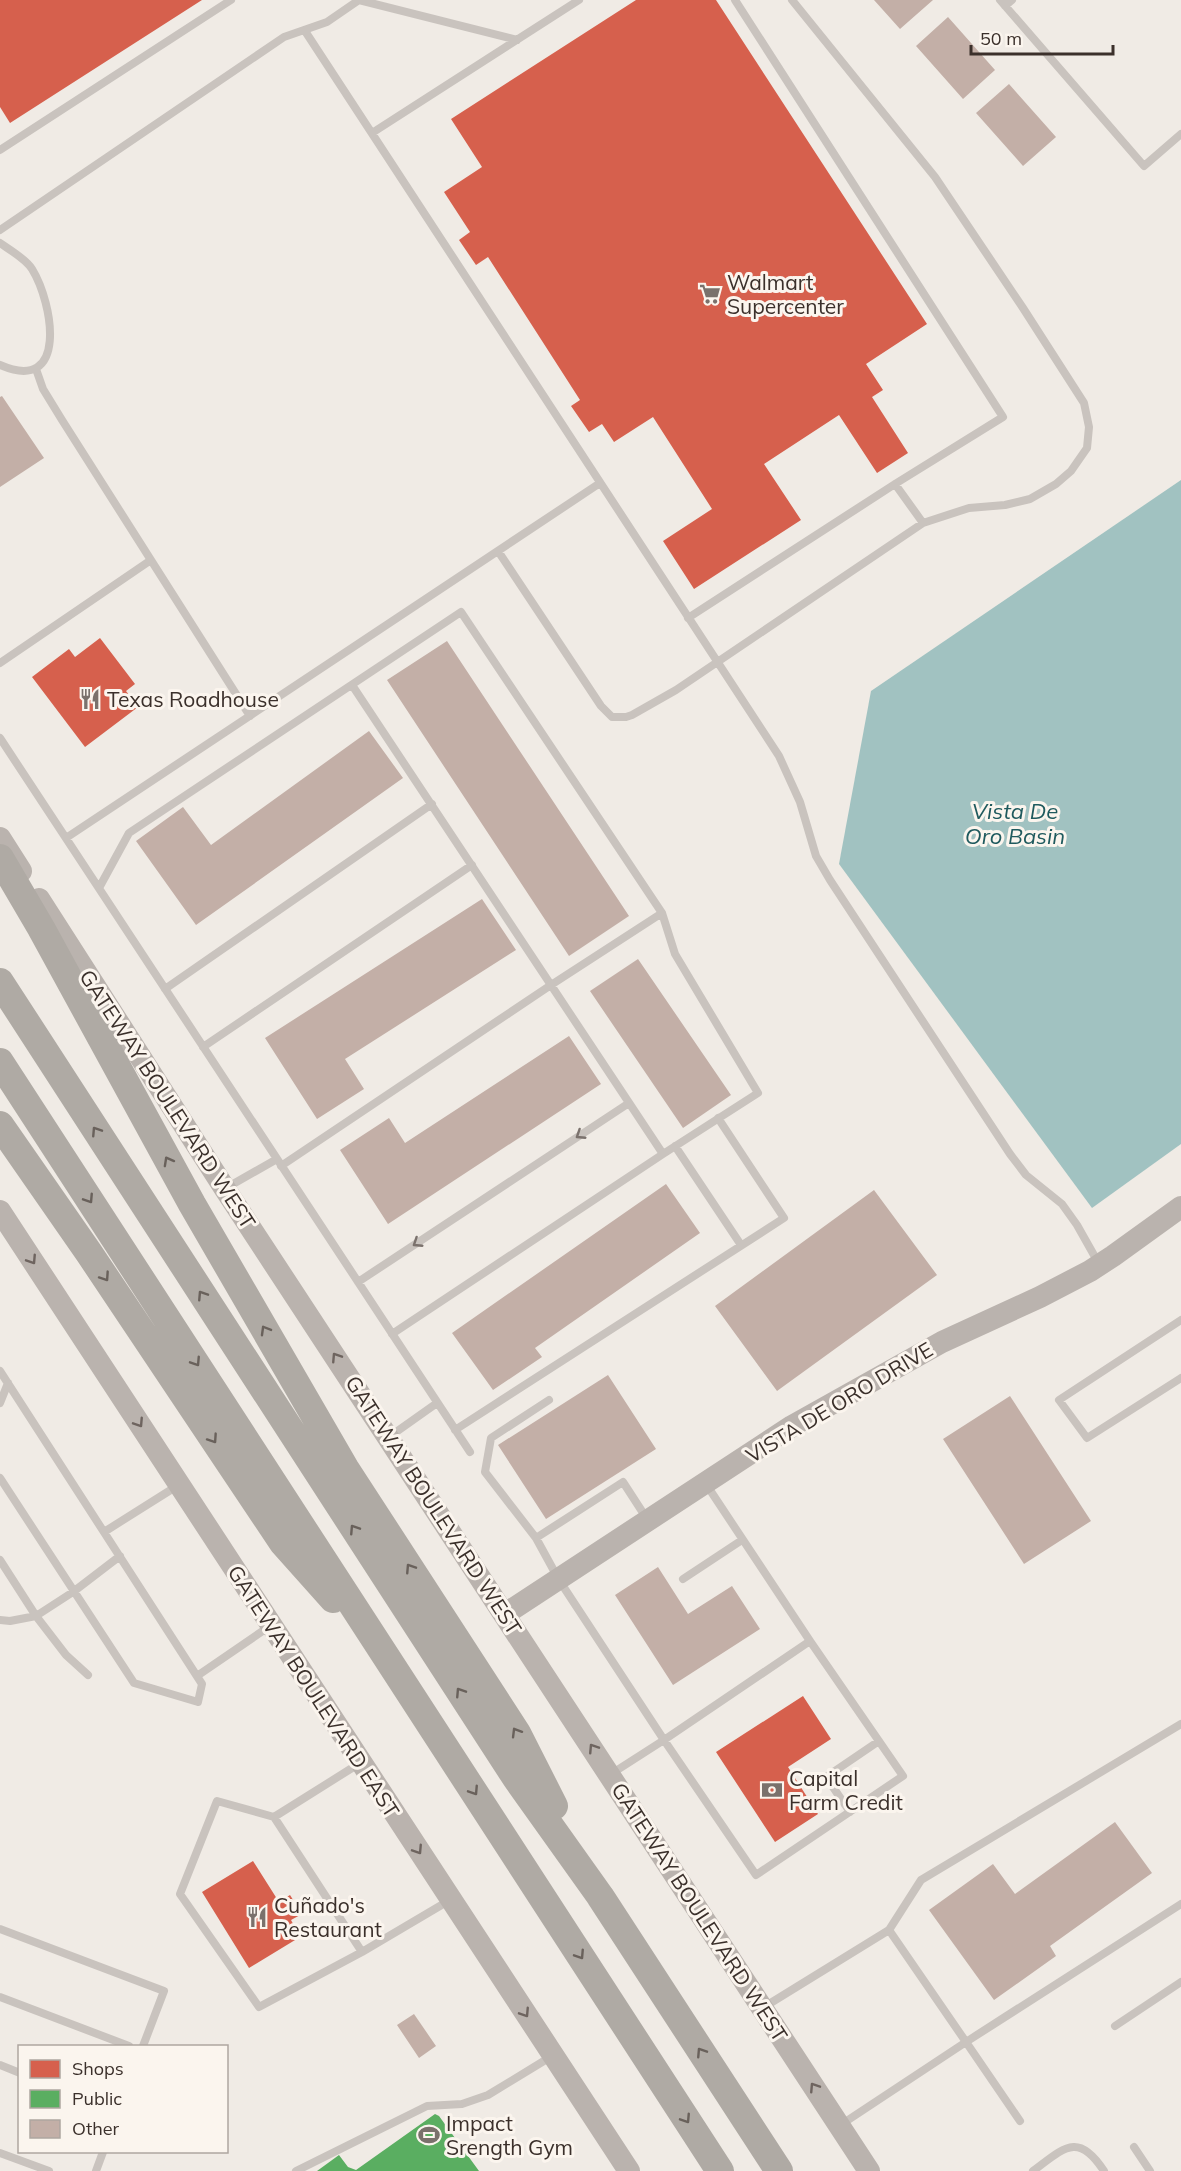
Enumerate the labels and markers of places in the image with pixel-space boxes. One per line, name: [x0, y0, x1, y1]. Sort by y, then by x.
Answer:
place label: Walmart Supercenter: [727, 269, 844, 319]
supermarket icon: Walmart Supercenter: [698, 282, 722, 306]
place label: Texas Roadhouse: [107, 686, 279, 712]
restaurant icon: Texas Roadhouse: [78, 687, 102, 711]
place label: Capital Farm Credit: [789, 1765, 903, 1815]
bank icon: Capital Farm Credit: [760, 1778, 784, 1802]
place label: Cuñado's Restaurant: [274, 1892, 382, 1942]
restaurant icon: Cuñado's Restaurant: [245, 1905, 269, 1929]
place label: Impact Srength Gym: [446, 2110, 573, 2160]
sports icon: Impact Srength Gym: [417, 2123, 441, 2147]

